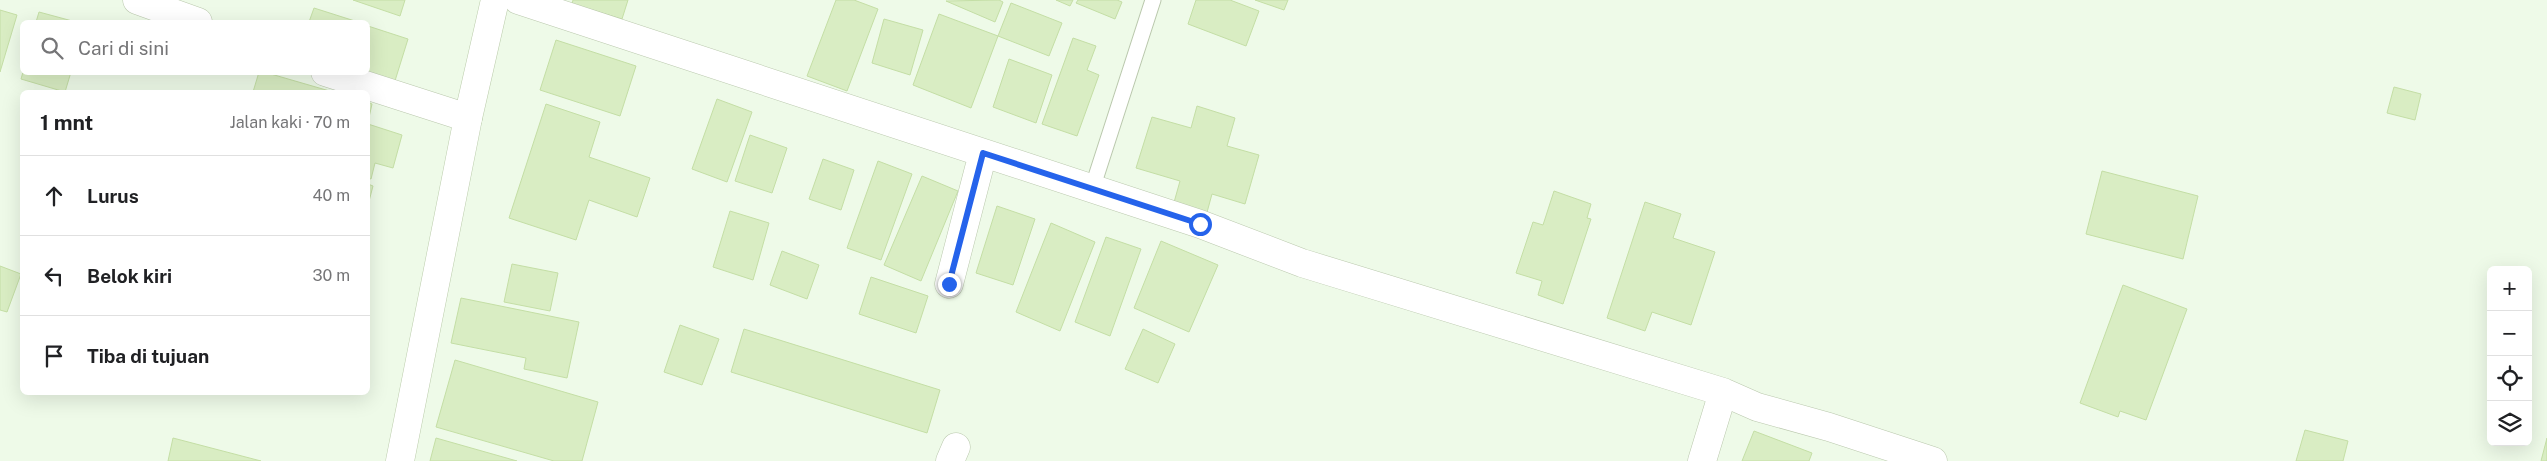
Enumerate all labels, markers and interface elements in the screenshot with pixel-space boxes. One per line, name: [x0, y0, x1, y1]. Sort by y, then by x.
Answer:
search box: [20, 20, 370, 75]
icon: search: [38, 34, 66, 62]
text: Cari di sini: [78, 37, 169, 59]
text: 1 mnt: [40, 110, 93, 135]
text: Jalan kaki · 70 m: [229, 113, 350, 132]
icon: ahead: [40, 182, 68, 210]
text: Lurus: [87, 185, 139, 207]
text: 40 m: [312, 186, 350, 205]
route start: [1189, 213, 1212, 236]
icon: left: [40, 262, 68, 290]
text: Belok kiri: [87, 265, 172, 287]
text: 30 m: [313, 266, 350, 285]
map controls: [2487, 266, 2532, 446]
button: +: [2487, 266, 2532, 311]
route end: [938, 273, 961, 296]
button: −: [2487, 311, 2532, 356]
icon: arrive: [40, 342, 68, 370]
text: Tiba di tujuan: [87, 345, 209, 367]
button: locate: [2487, 356, 2532, 401]
button: layers: [2487, 401, 2532, 446]

